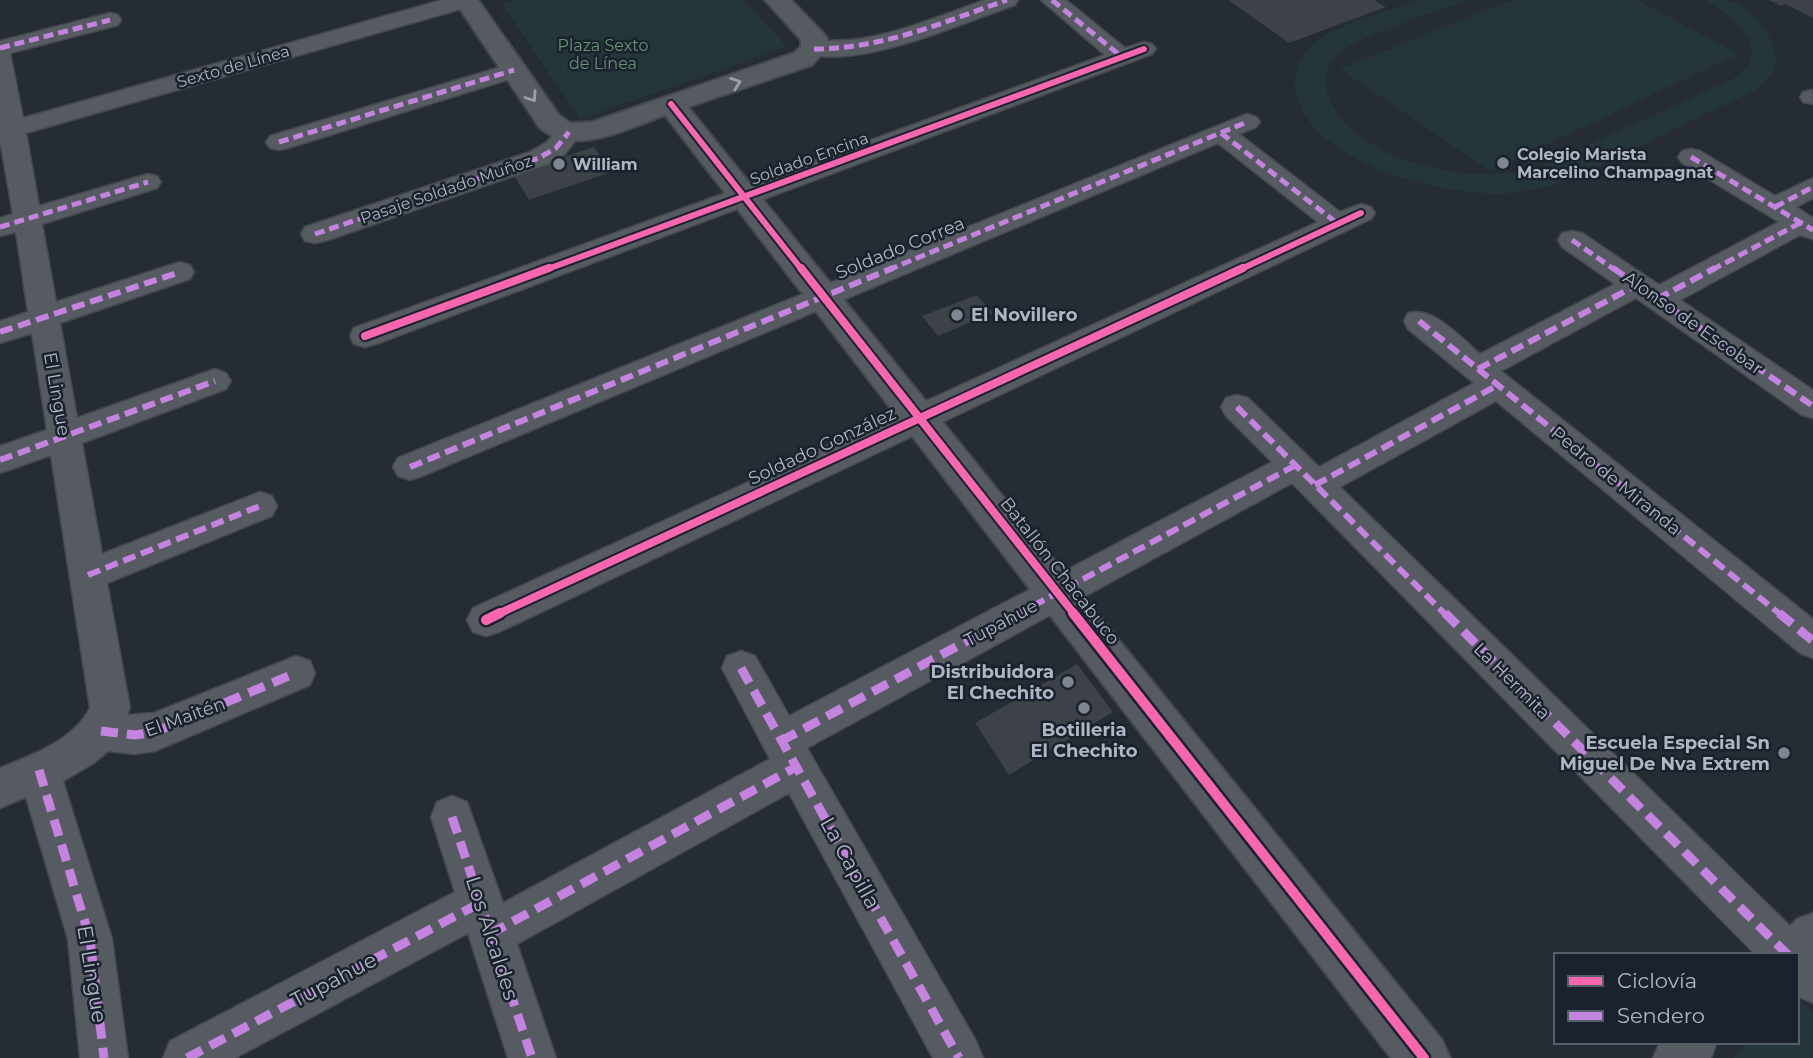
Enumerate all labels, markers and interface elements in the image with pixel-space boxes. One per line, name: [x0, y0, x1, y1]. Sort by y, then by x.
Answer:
park label: Plaza Sexto de Línea: [557, 36, 649, 73]
street label: Sexto de Línea: [175, 41, 292, 92]
one-way arrow: [729, 76, 741, 91]
one-way arrow: [524, 89, 536, 102]
street label: Soldado Encina: [747, 128, 871, 189]
place label: Colegio Marista Marcelino Champagnat: [1517, 145, 1713, 182]
street label: Pasaje Soldado Muñoz: [358, 151, 535, 228]
place label: William: [573, 155, 637, 174]
marker: Colegio Marista Marcelino Champagnat: [1495, 155, 1511, 171]
marker: William: [551, 156, 567, 172]
street label: Soldado Correa: [832, 212, 968, 284]
street label: Alonso de Escobar: [1619, 266, 1767, 380]
place label: El Novillero: [971, 304, 1078, 326]
marker: El Novillero: [949, 307, 965, 323]
street label: El Lingue: [39, 350, 75, 438]
street label: Soldado González: [745, 402, 899, 490]
street label: Pedro de Miranda: [1547, 422, 1685, 540]
street label: Batallón Chacabuco: [995, 493, 1125, 649]
street label: Tupahue: [960, 594, 1042, 652]
street label: La Hermita: [1469, 638, 1555, 724]
place label: Distribuidora El Chechito: [931, 661, 1054, 704]
marker: Distribuidora El Chechito: [1060, 674, 1076, 690]
street label: El Maitén: [142, 692, 228, 742]
marker: Botilleria El Chechito: [1076, 700, 1092, 716]
place label: Botilleria El Chechito: [1030, 719, 1138, 762]
place label: Escuela Especial Sn Miguel De Nva Extrem: [1560, 732, 1770, 775]
marker: Escuela Especial Sn Miguel De Nva Extrem: [1776, 745, 1792, 761]
street label: La Capilla: [815, 813, 886, 913]
street label: Los Alcaldes: [461, 873, 524, 1003]
street label: El Lingue: [72, 923, 113, 1025]
street label: Tupahue: [287, 947, 381, 1013]
legend: [1554, 953, 1799, 1044]
text: Ciclovía: [1617, 968, 1697, 993]
text: Sendero: [1617, 1003, 1705, 1028]

